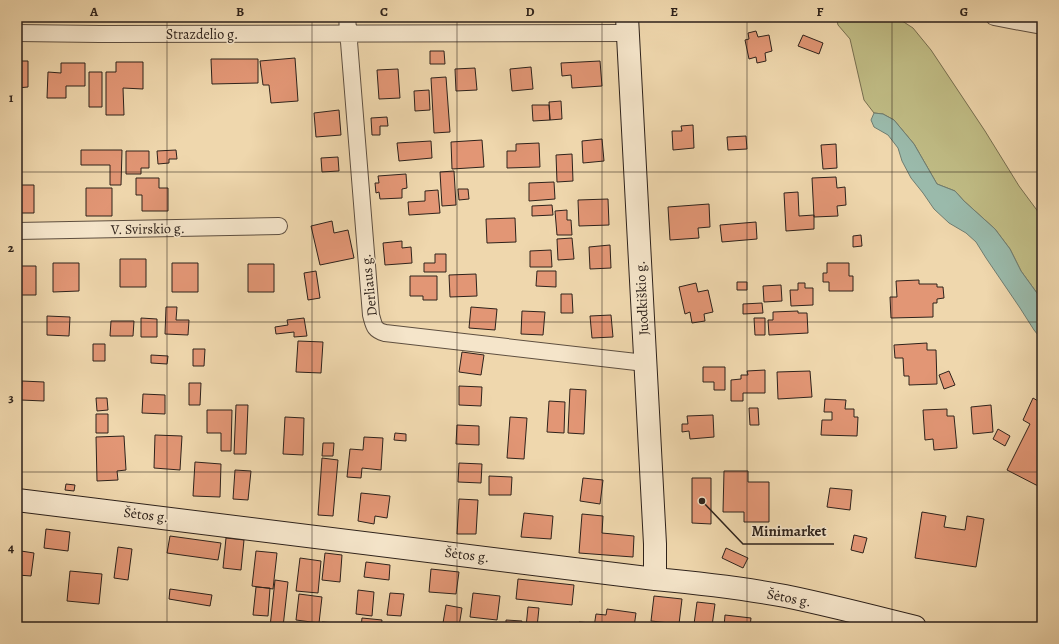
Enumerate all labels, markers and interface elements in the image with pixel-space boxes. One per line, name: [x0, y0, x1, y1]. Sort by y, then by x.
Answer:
text: A: [89, 3, 99, 20]
text: B: [236, 3, 244, 20]
text: C: [380, 3, 388, 20]
text: D: [525, 3, 535, 20]
text: E: [670, 3, 678, 20]
text: F: [817, 3, 824, 20]
text: G: [960, 3, 968, 20]
street label: Strazdelio g.: [166, 25, 238, 44]
text: 1: [9, 89, 14, 106]
street label: V. Svirskio g.: [110, 219, 185, 239]
text: 2: [8, 239, 15, 256]
street label: Derliaus g.: [356, 253, 382, 317]
street label: Juodkiškio g.: [631, 260, 653, 336]
text: 3: [8, 389, 14, 406]
street label: Šėtos g.: [123, 503, 169, 527]
callout: Minimarket: [743, 517, 834, 544]
text: Minimarket: [752, 521, 827, 541]
text: 4: [8, 539, 14, 556]
street label: Šėtos g.: [444, 543, 490, 567]
street label: Šėtos g.: [765, 584, 813, 612]

